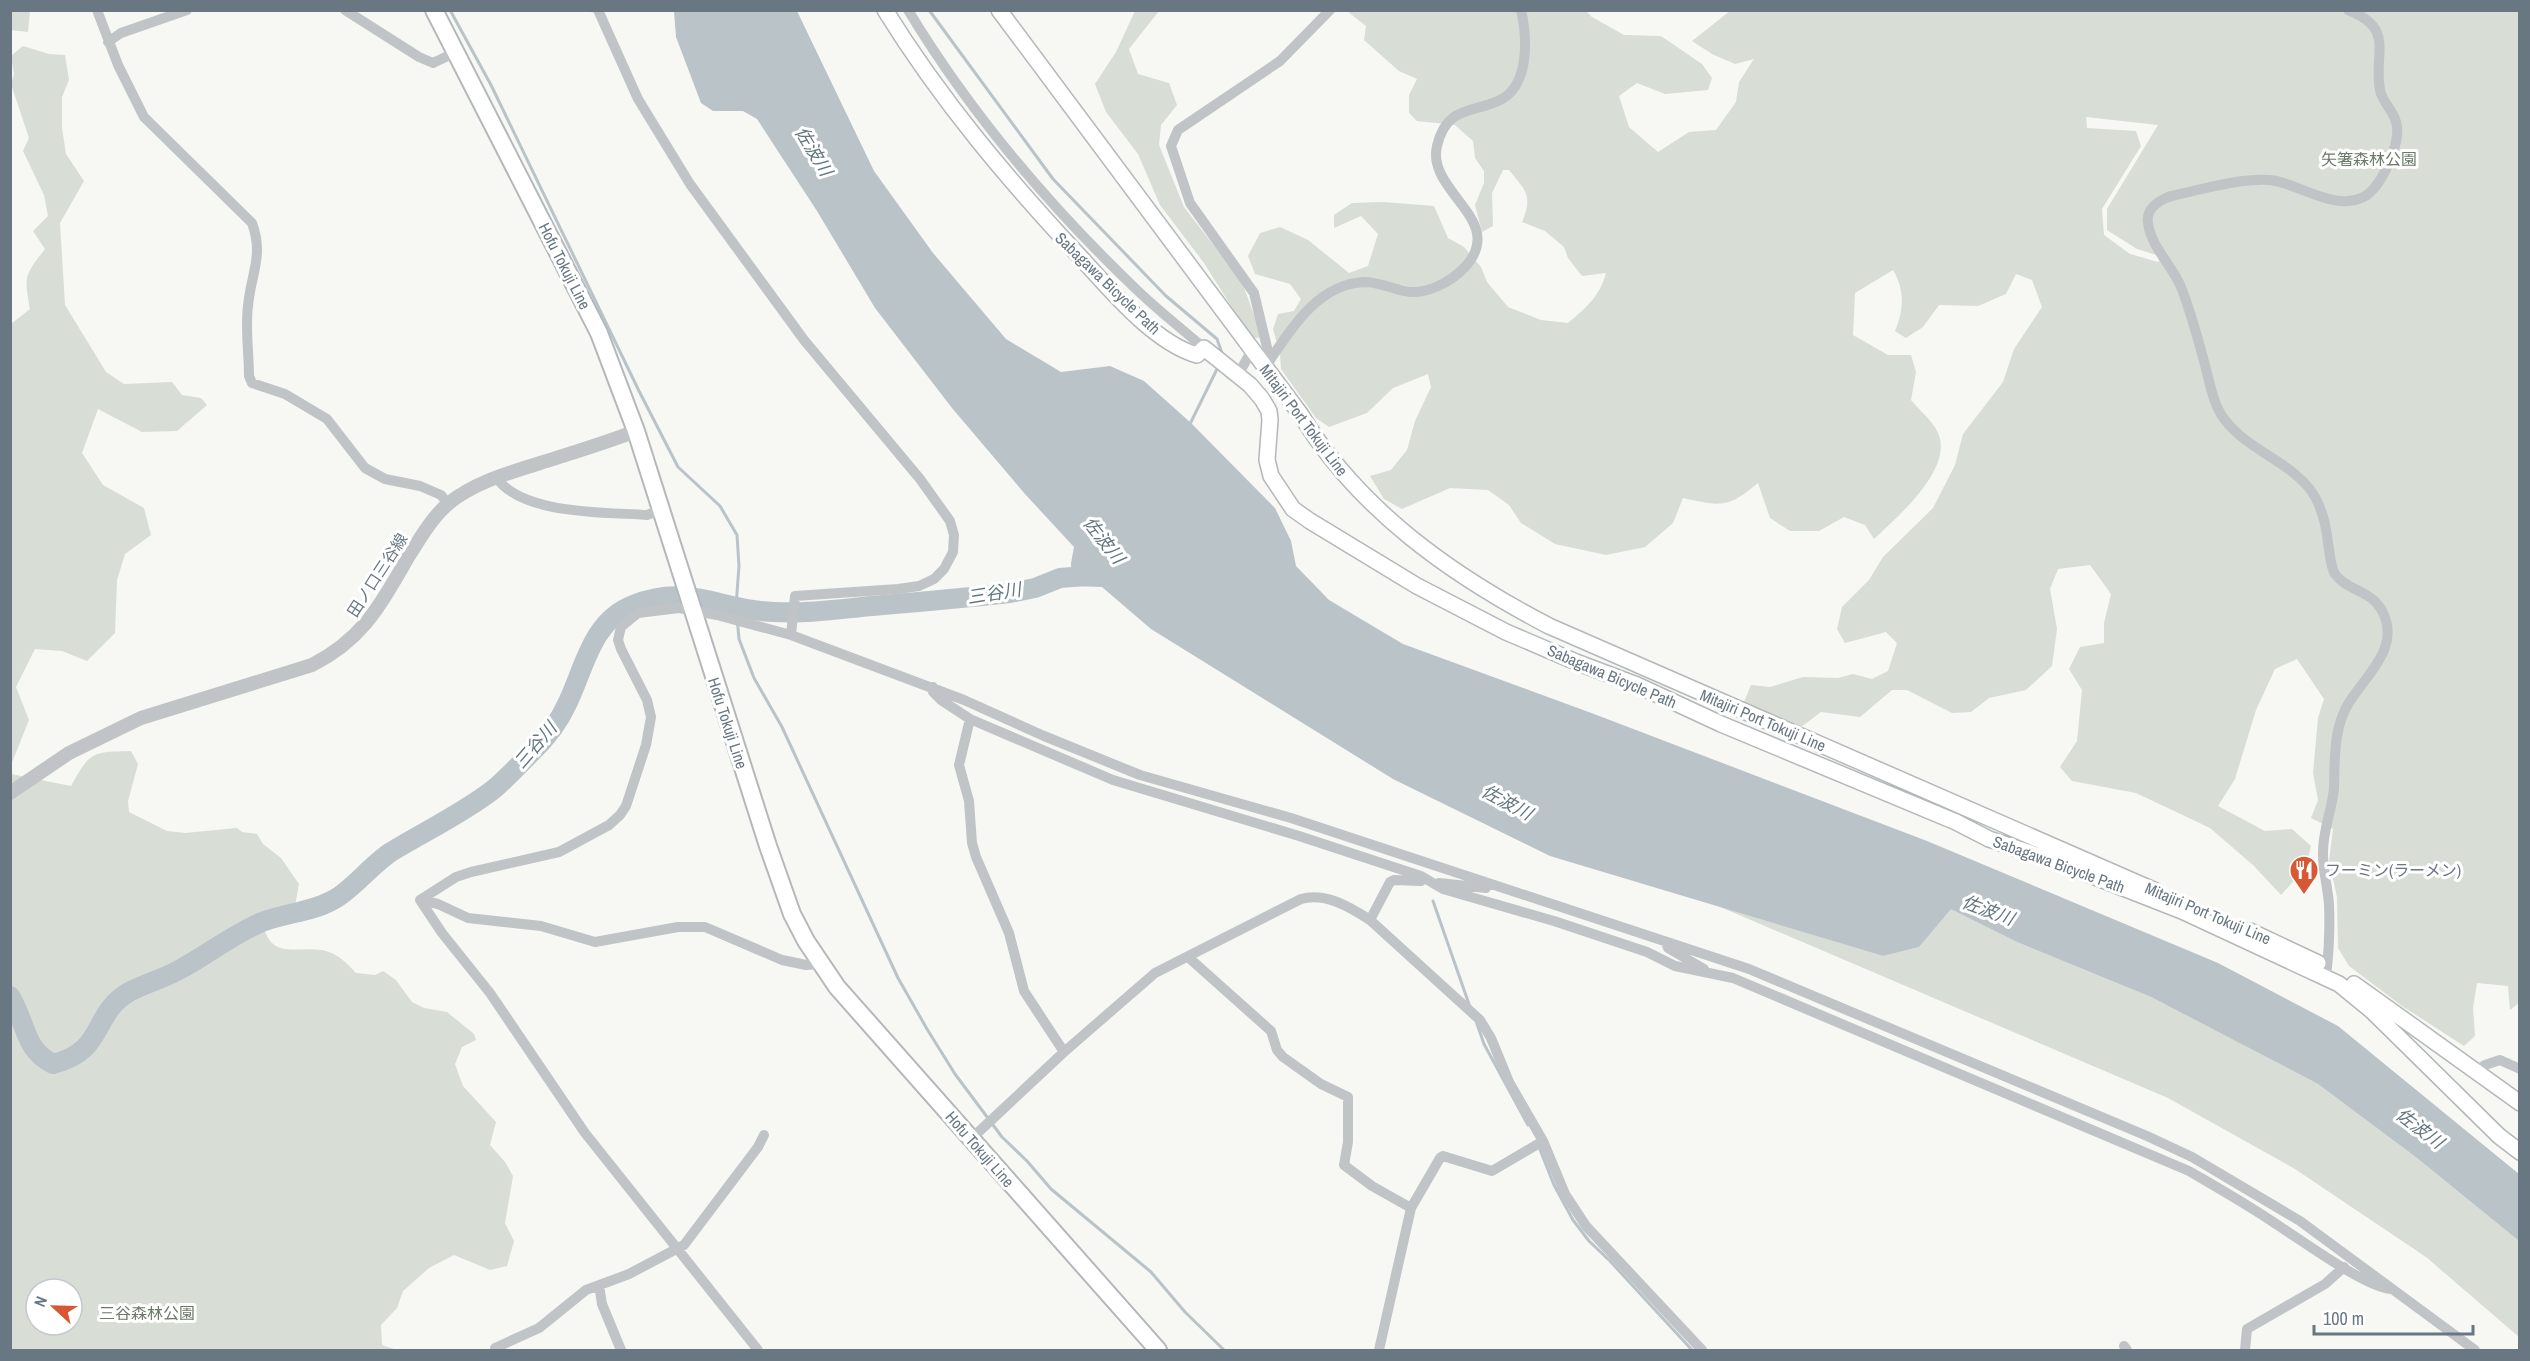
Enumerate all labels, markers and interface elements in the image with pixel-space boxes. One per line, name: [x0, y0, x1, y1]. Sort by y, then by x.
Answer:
water label: 佐波川: [789, 121, 840, 182]
park label: 矢箸森林公園: [2321, 148, 2417, 170]
street label: Hofu Tokuji Line: [534, 219, 596, 313]
street label: Sabagawa Bicycle Path: [1051, 227, 1165, 339]
street label: Mitajiri Port Tokuji Line: [1255, 360, 1353, 480]
water label: 佐波川: [1078, 511, 1132, 571]
street label: 田ノ口三谷線: [342, 529, 412, 621]
water label: 三谷川: [965, 576, 1025, 610]
street label: Sabagawa Bicycle Path: [1544, 639, 1680, 713]
street label: Hofu Tokuji Line: [703, 675, 753, 771]
street label: Mitajiri Port Tokuji Line: [1697, 684, 1829, 756]
water label: 三谷川: [508, 715, 563, 774]
water label: 佐波川: [1477, 778, 1538, 827]
street label: Sabagawa Bicycle Path: [1990, 830, 2128, 898]
restaurant icon: フーミン(ラーメン): [2288, 854, 2320, 896]
place label: フーミン(ラーメン): [2325, 859, 2461, 881]
street label: Mitajiri Port Tokuji Line: [2142, 877, 2274, 949]
water label: 佐波川: [1958, 889, 2020, 932]
water label: 佐波川: [2391, 1102, 2451, 1155]
street label: Hofu Tokuji Line: [941, 1106, 1019, 1192]
north arrow: [24, 1277, 84, 1337]
text: N: [28, 1293, 52, 1310]
scale bar: [2314, 1298, 2473, 1336]
park label: 三谷森林公園: [99, 1302, 195, 1324]
text: 100 m: [2323, 1306, 2364, 1331]

